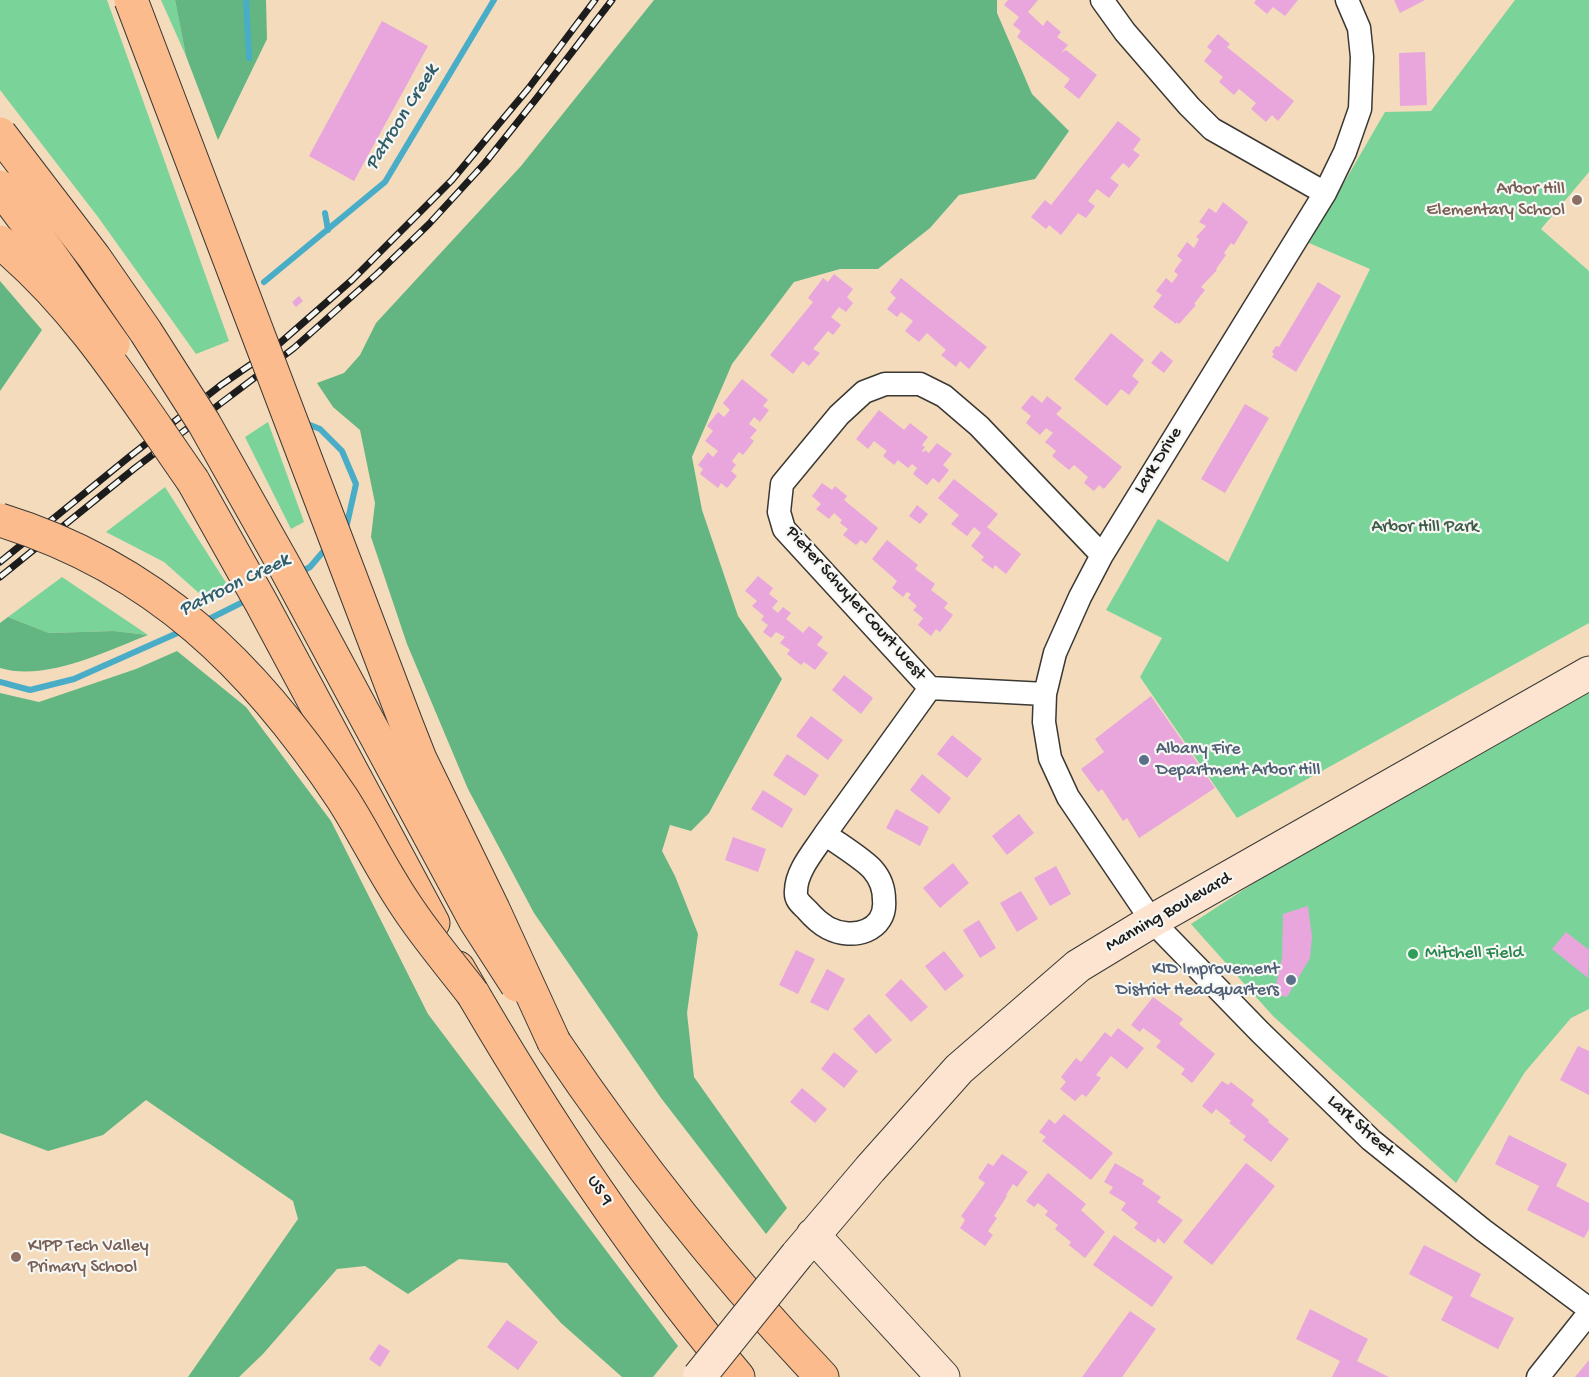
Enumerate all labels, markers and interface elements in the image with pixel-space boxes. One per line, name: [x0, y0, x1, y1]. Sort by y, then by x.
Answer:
water label: Patroon Creek: [361, 61, 445, 175]
place label: Arbor Hill Elementary School: [1426, 179, 1565, 222]
marker: Arbor Hill Elementary School: [1570, 193, 1584, 207]
street label: Lark Drive: [1130, 424, 1188, 498]
park label: Arbor Hill Park: [1371, 517, 1479, 539]
street label: Pieter Schuyler Court West: [780, 523, 930, 685]
water label: Patroon Creek: [176, 549, 294, 623]
place label: Albany Fire Department Arbor Hill: [1156, 739, 1320, 782]
marker: Albany Fire Department Arbor Hill: [1137, 753, 1151, 767]
street label: Manning Boulevard: [1102, 868, 1236, 958]
place label: Mitchell Field: [1425, 943, 1523, 965]
marker: Mitchell Field: [1406, 947, 1420, 961]
place label: KID Improvement District Headquarters: [1116, 959, 1279, 1002]
marker: KID Improvement District Headquarters: [1284, 973, 1298, 987]
street label: Lark Street: [1322, 1091, 1398, 1163]
street label: US 9: [581, 1172, 617, 1210]
place label: KIPP Tech Valley Primary School: [28, 1236, 149, 1278]
marker: KIPP Tech Valley Primary School: [9, 1250, 23, 1264]

